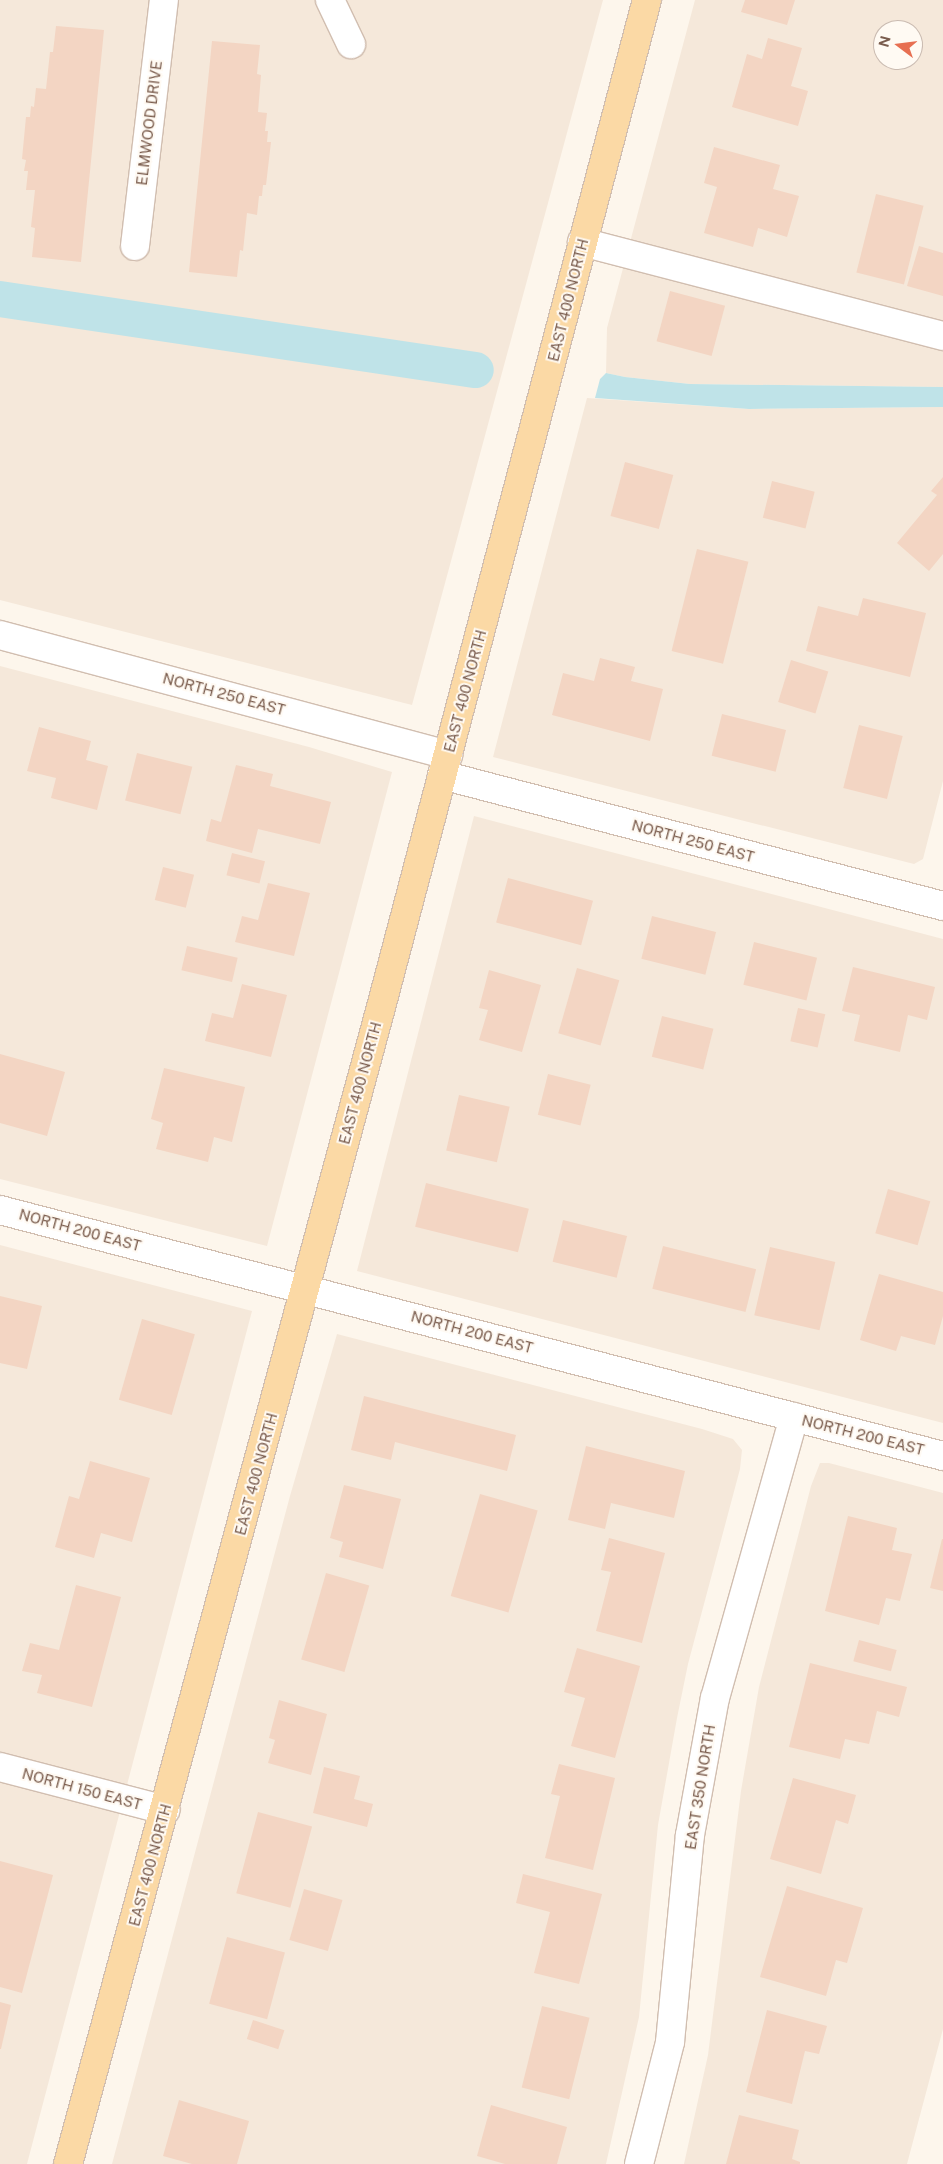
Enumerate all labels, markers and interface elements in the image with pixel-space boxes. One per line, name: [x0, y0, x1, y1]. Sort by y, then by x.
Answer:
north arrow: [873, 20, 923, 70]
text: N: [875, 34, 894, 49]
street label: ELMWOOD DRIVE: [132, 60, 166, 186]
street label: EAST 400 NORTH: [544, 237, 592, 363]
street label: EAST 400 NORTH: [440, 628, 490, 754]
street label: NORTH 250 EAST: [161, 669, 287, 719]
street label: NORTH 250 EAST: [630, 816, 756, 866]
street label: EAST 400 NORTH: [335, 1020, 385, 1146]
street label: NORTH 200 EAST: [17, 1205, 143, 1255]
street label: NORTH 200 EAST: [409, 1307, 535, 1357]
street label: EAST 400 NORTH: [231, 1411, 281, 1537]
street label: NORTH 200 EAST: [800, 1411, 926, 1459]
street label: EAST 350 NORTH: [681, 1723, 719, 1851]
street label: NORTH 150 EAST: [20, 1764, 144, 1814]
street label: EAST 400 NORTH: [125, 1802, 175, 1928]

